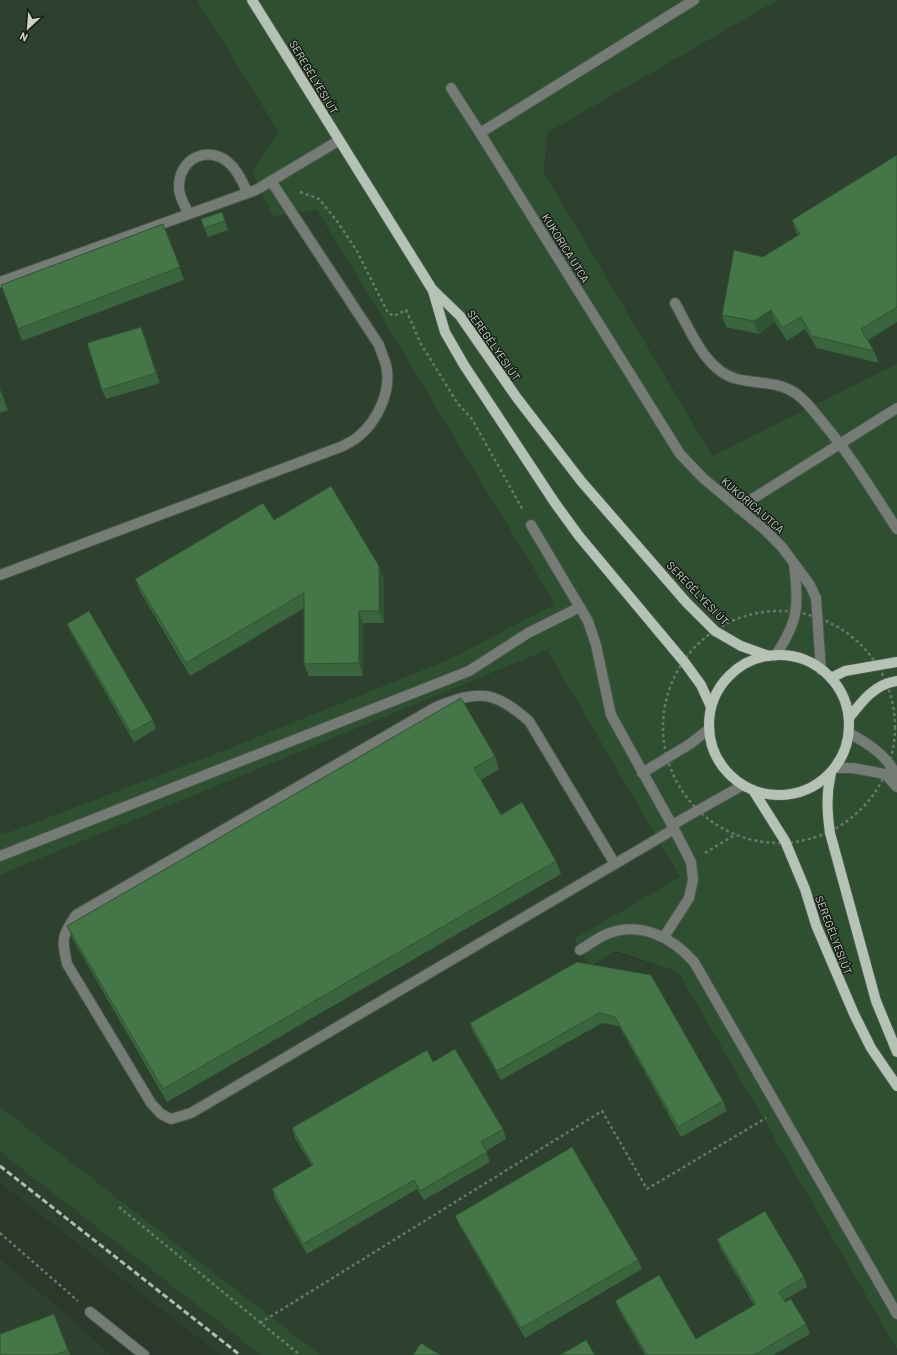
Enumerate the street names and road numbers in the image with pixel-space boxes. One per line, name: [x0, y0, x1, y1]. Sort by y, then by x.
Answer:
street label: SEREGÉLYESI ÚT: [287, 38, 341, 116]
street label: KUKORICA UTCA: [540, 211, 593, 285]
street label: SEREGÉLYESI ÚT: [465, 307, 523, 383]
street label: KUKORICA UTCA: [719, 474, 787, 536]
street label: SEREGÉLYESI ÚT: [664, 558, 732, 628]
street label: SEREGÉLYESI ÚT: [813, 894, 855, 976]

